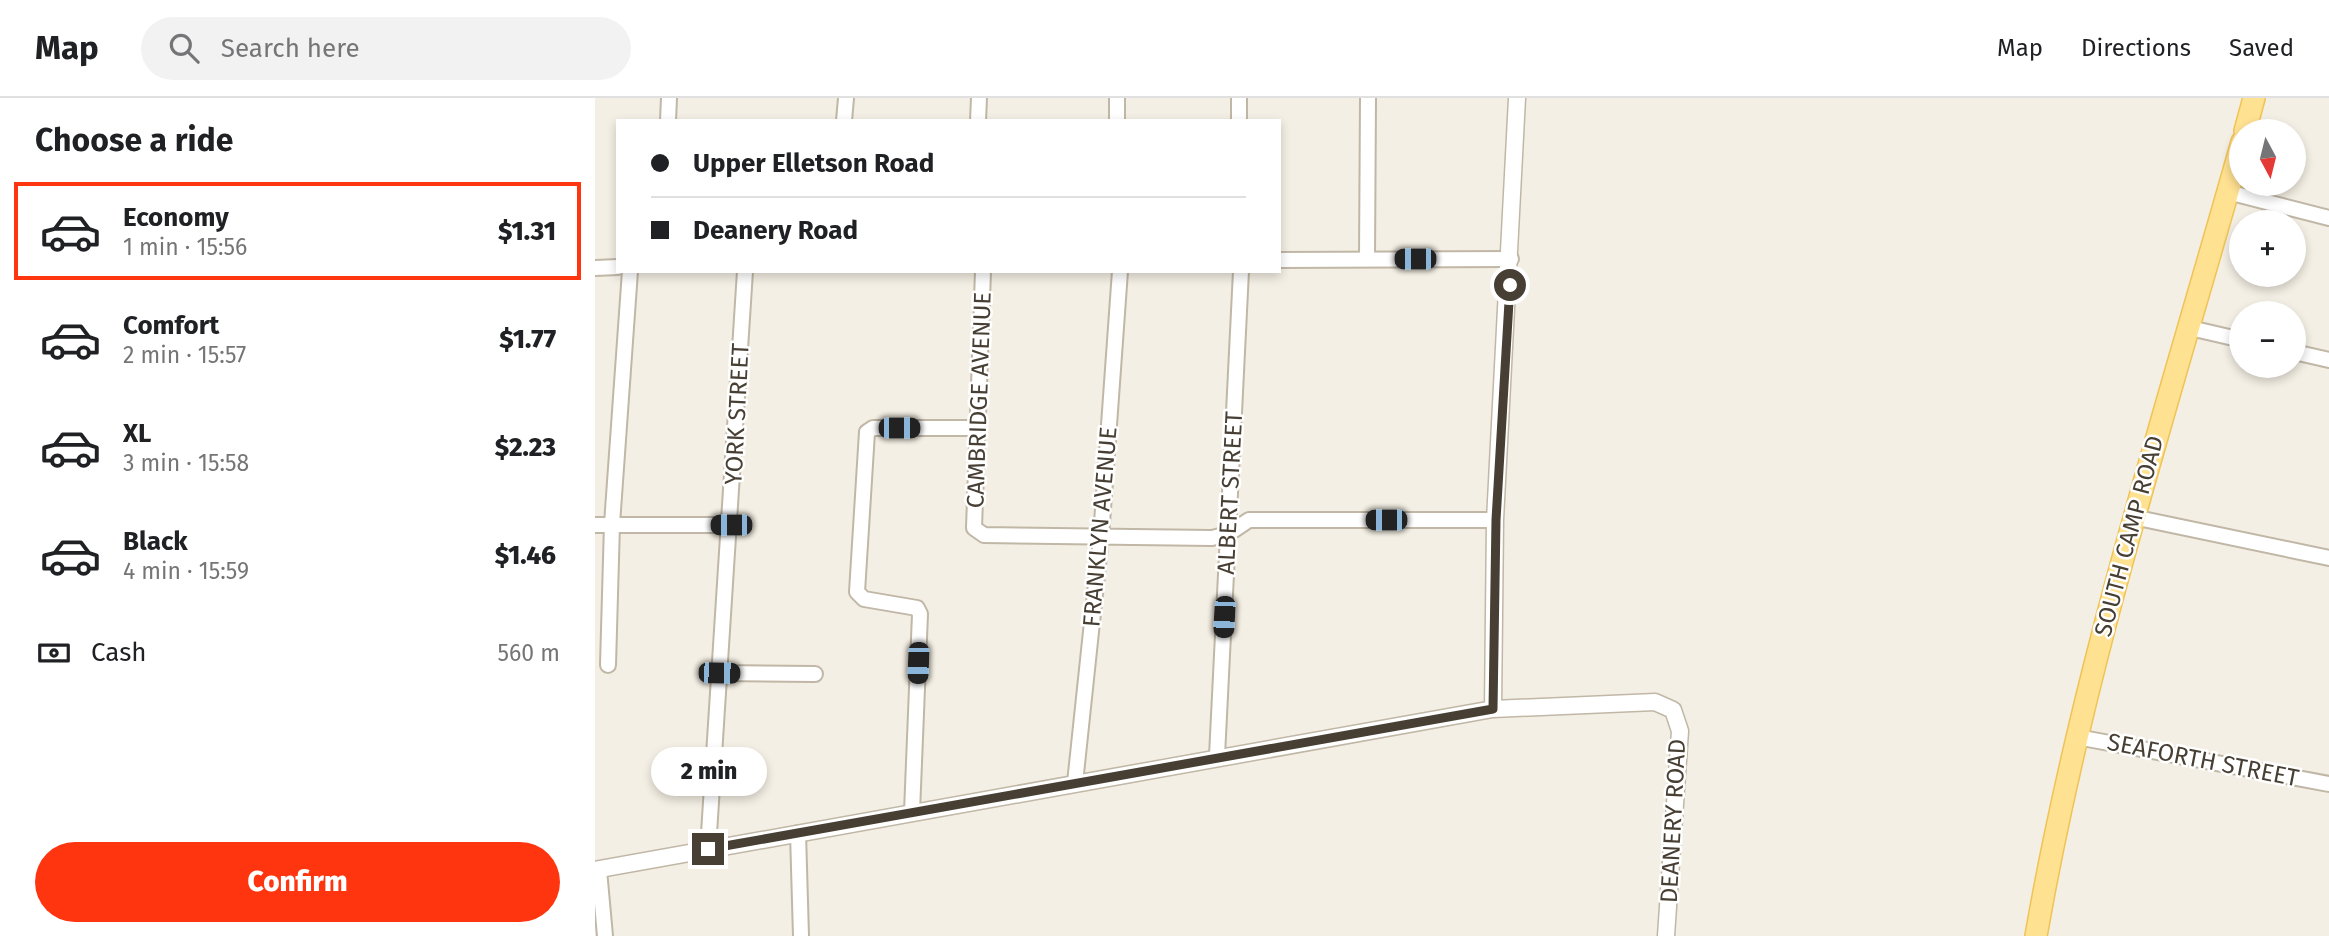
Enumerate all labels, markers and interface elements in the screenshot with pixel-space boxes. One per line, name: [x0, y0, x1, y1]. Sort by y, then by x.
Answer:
search box: [141, 17, 631, 80]
text: Map: [35, 28, 99, 68]
icon: search: [165, 29, 203, 67]
text: Search here: [221, 33, 360, 64]
text: Map: [1997, 34, 2043, 62]
text: Directions: [2081, 34, 2191, 62]
text: Saved: [2229, 34, 2294, 62]
north arrow: [2229, 119, 2307, 196]
map controls: [2229, 119, 2306, 378]
text: Choose a ride: [35, 121, 233, 159]
text: Upper Elletson Road: [693, 148, 934, 179]
icon: car: [39, 200, 102, 263]
text: Economy: [123, 202, 229, 233]
button: +: [2229, 210, 2306, 287]
text: Deanery Road: [693, 215, 858, 246]
text: $1.31: [498, 216, 556, 247]
text: 1 min · 15:56: [123, 233, 247, 261]
car: [1395, 249, 1437, 270]
route start: [1494, 269, 1526, 301]
street label: CAMBRIDGE AVENUE: [961, 291, 997, 509]
button: −: [2229, 301, 2306, 378]
icon: car: [39, 308, 102, 371]
text: Comfort: [123, 310, 219, 341]
text: $1.77: [499, 324, 556, 355]
text: 2 min · 15:57: [123, 341, 246, 369]
street label: YORK STREET: [719, 342, 755, 485]
street label: ALBERT STREET: [1212, 410, 1248, 575]
icon: car: [39, 416, 102, 479]
text: XL: [123, 418, 151, 449]
car: [879, 418, 921, 439]
street label: FRANKLYN AVENUE: [1077, 426, 1123, 628]
text: $2.23: [495, 432, 556, 463]
street label: SOUTH CAMP ROAD: [2089, 433, 2169, 639]
text: 3 min · 15:58: [123, 449, 249, 477]
car: [1366, 510, 1408, 531]
car: [711, 515, 753, 536]
icon: car: [39, 524, 102, 587]
text: Black: [123, 526, 188, 557]
text: $1.46: [495, 540, 556, 571]
text: 4 min · 15:59: [123, 557, 249, 585]
car: [1213, 595, 1236, 639]
icon: cash: [35, 634, 73, 672]
text: Cash: [91, 637, 147, 668]
text: 560 m: [498, 639, 560, 667]
car: [907, 642, 930, 684]
car: [698, 662, 741, 684]
street label: SEAFORTH STREET: [2105, 728, 2302, 792]
street label: DEANERY ROAD: [1655, 738, 1691, 904]
callout: 2 min: [650, 748, 766, 796]
text: 2 min: [681, 757, 737, 785]
route end: [692, 833, 724, 865]
button: Confirm: [35, 842, 560, 922]

